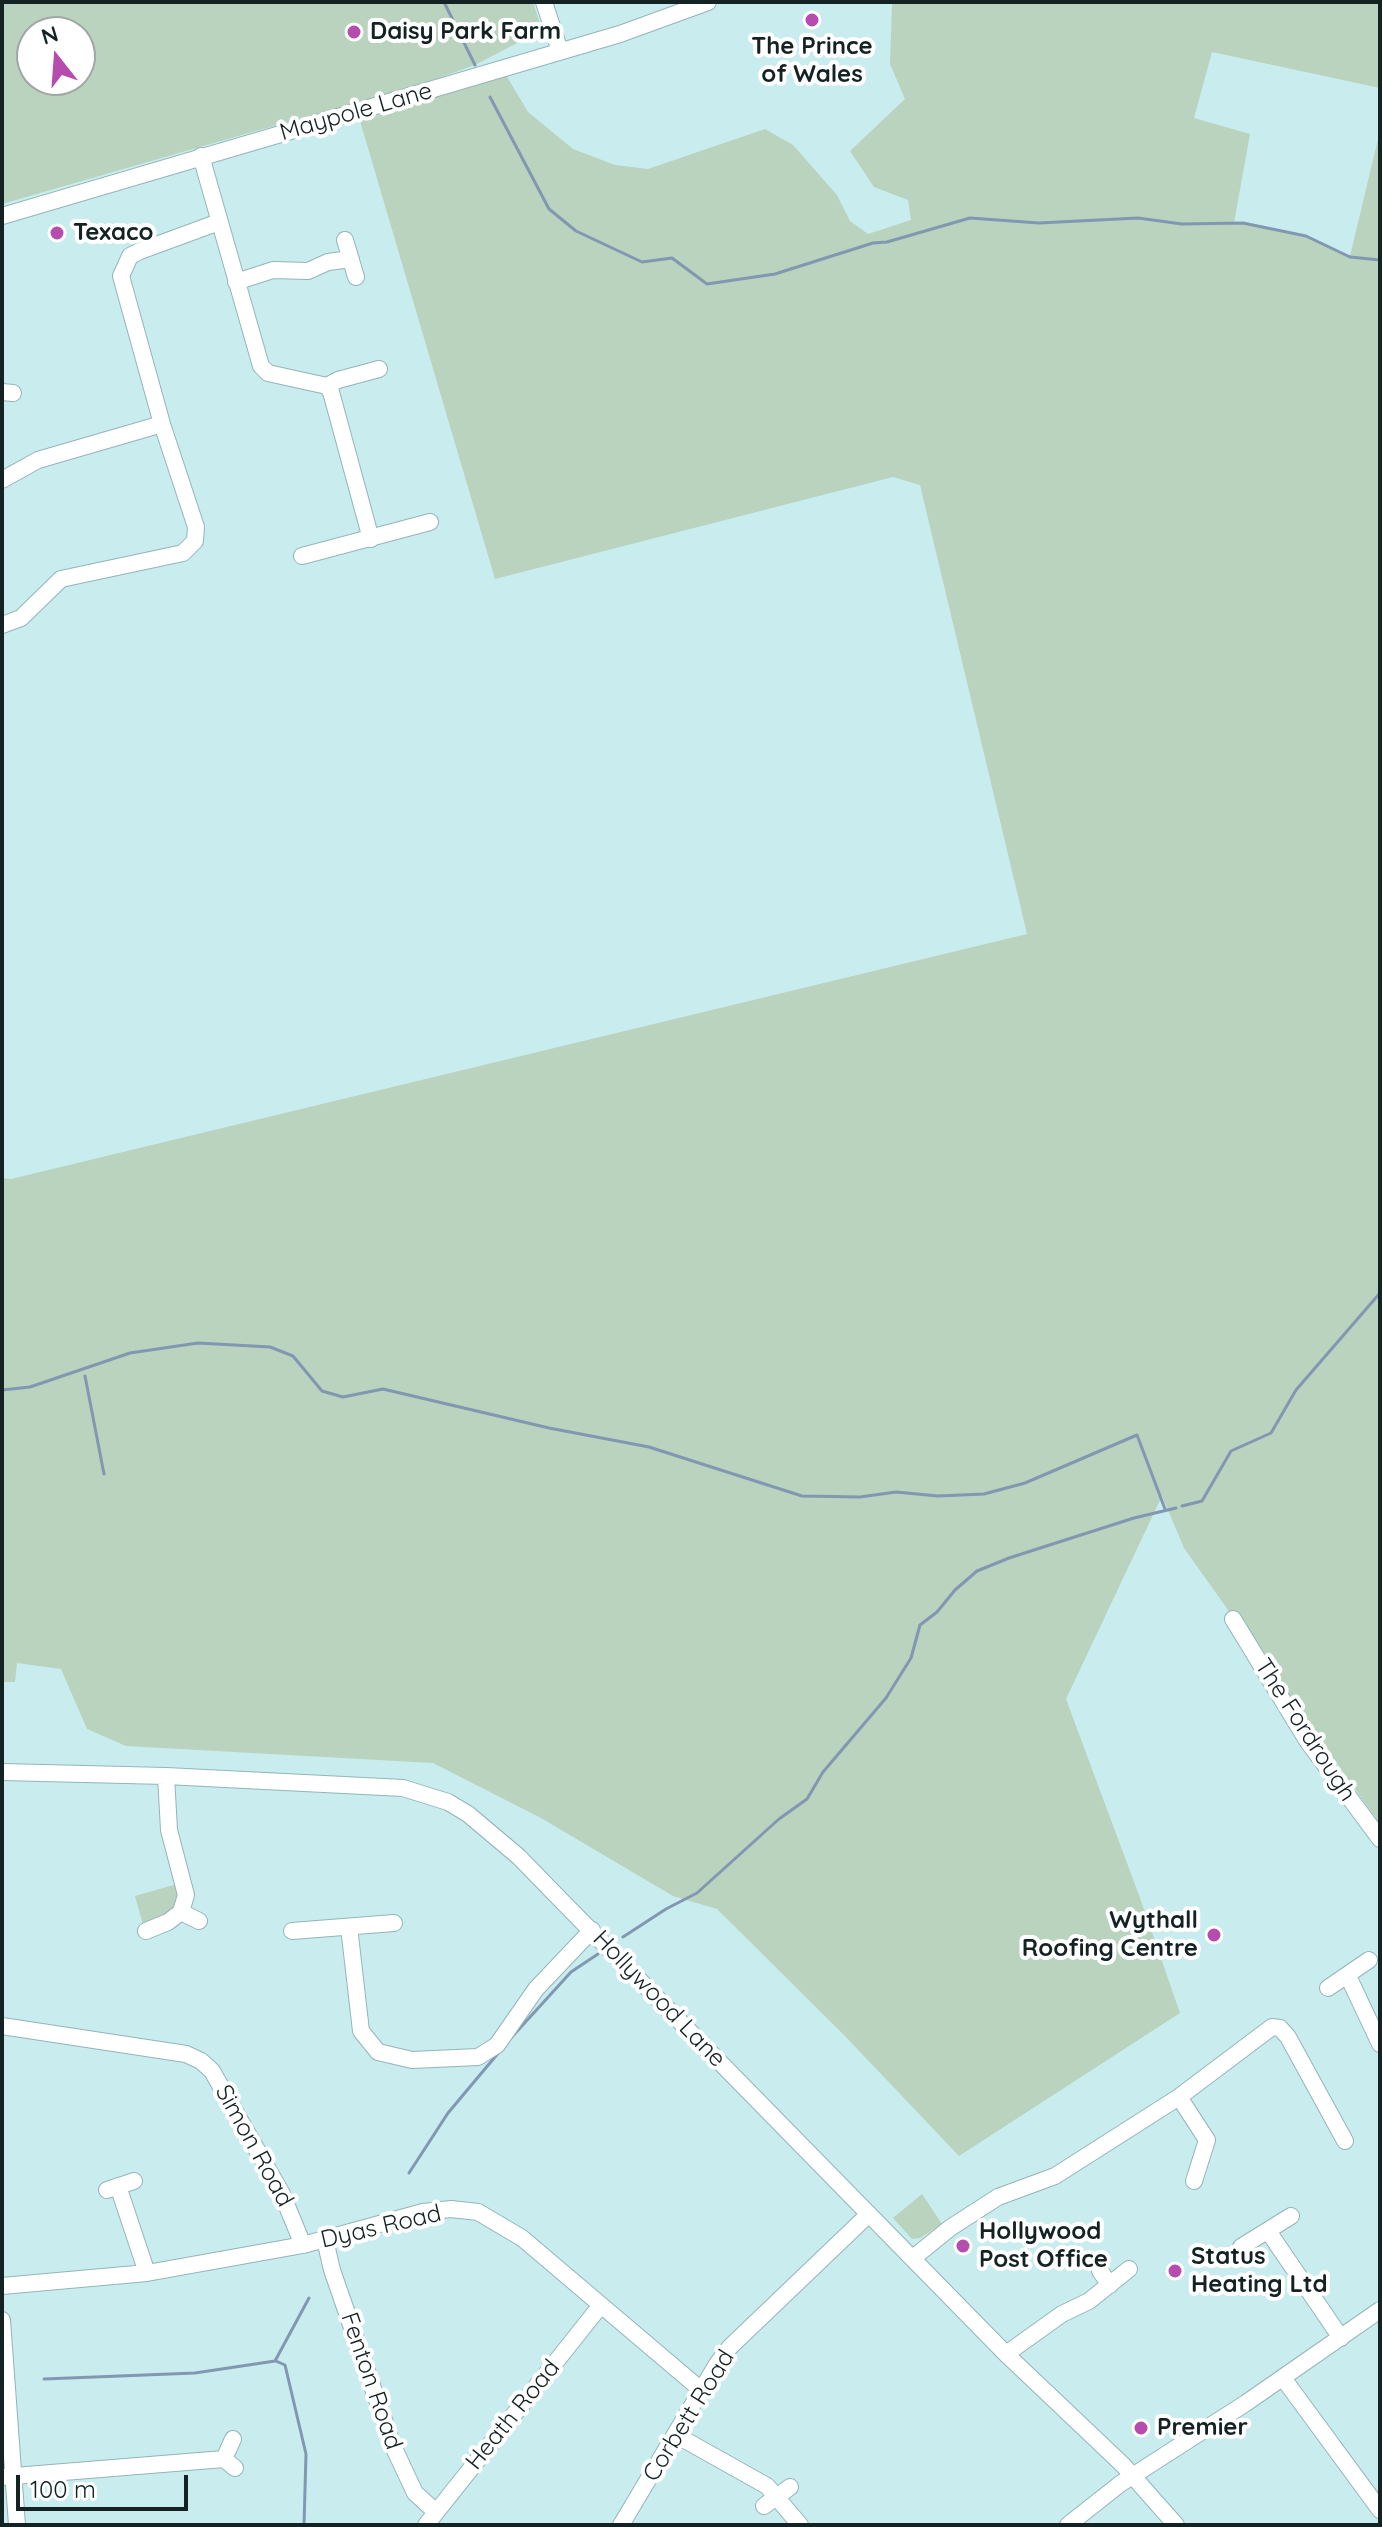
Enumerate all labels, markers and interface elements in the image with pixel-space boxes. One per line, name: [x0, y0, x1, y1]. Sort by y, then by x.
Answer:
marker: The Prince of Wales: [803, 11, 821, 29]
north arrow: [16, 16, 96, 96]
place label: Daisy Park Farm: [370, 18, 561, 46]
text: N: [38, 19, 61, 51]
marker: Daisy Park Farm: [345, 23, 363, 41]
place label: The Prince of Wales: [751, 33, 873, 89]
street label: Maypole Lane: [276, 76, 436, 148]
place label: Texaco: [73, 219, 154, 247]
marker: Texaco: [48, 224, 66, 242]
street label: The Fordrough: [1248, 1653, 1362, 1807]
place label: Wythall Roofing Centre: [1022, 1907, 1198, 1963]
street label: Hollywood Lane: [586, 1925, 732, 2073]
marker: Wythall Roofing Centre: [1205, 1926, 1223, 1944]
street label: Simon Road: [209, 2080, 299, 2212]
street label: Dyas Road: [318, 2199, 444, 2255]
place label: Hollywood Post Office: [979, 2218, 1108, 2274]
marker: Hollywood Post Office: [954, 2237, 972, 2255]
place label: Status Heating Ltd: [1191, 2243, 1328, 2299]
marker: Status Heating Ltd: [1166, 2262, 1184, 2280]
street label: Fenton Road: [334, 2309, 408, 2453]
street label: Corbett Road: [637, 2345, 741, 2487]
street label: Heath Road: [460, 2354, 566, 2476]
place label: Premier: [1157, 2414, 1248, 2442]
marker: Premier: [1132, 2419, 1150, 2437]
scale bar: [20, 2459, 192, 2509]
text: 100 m: [30, 2474, 96, 2504]

